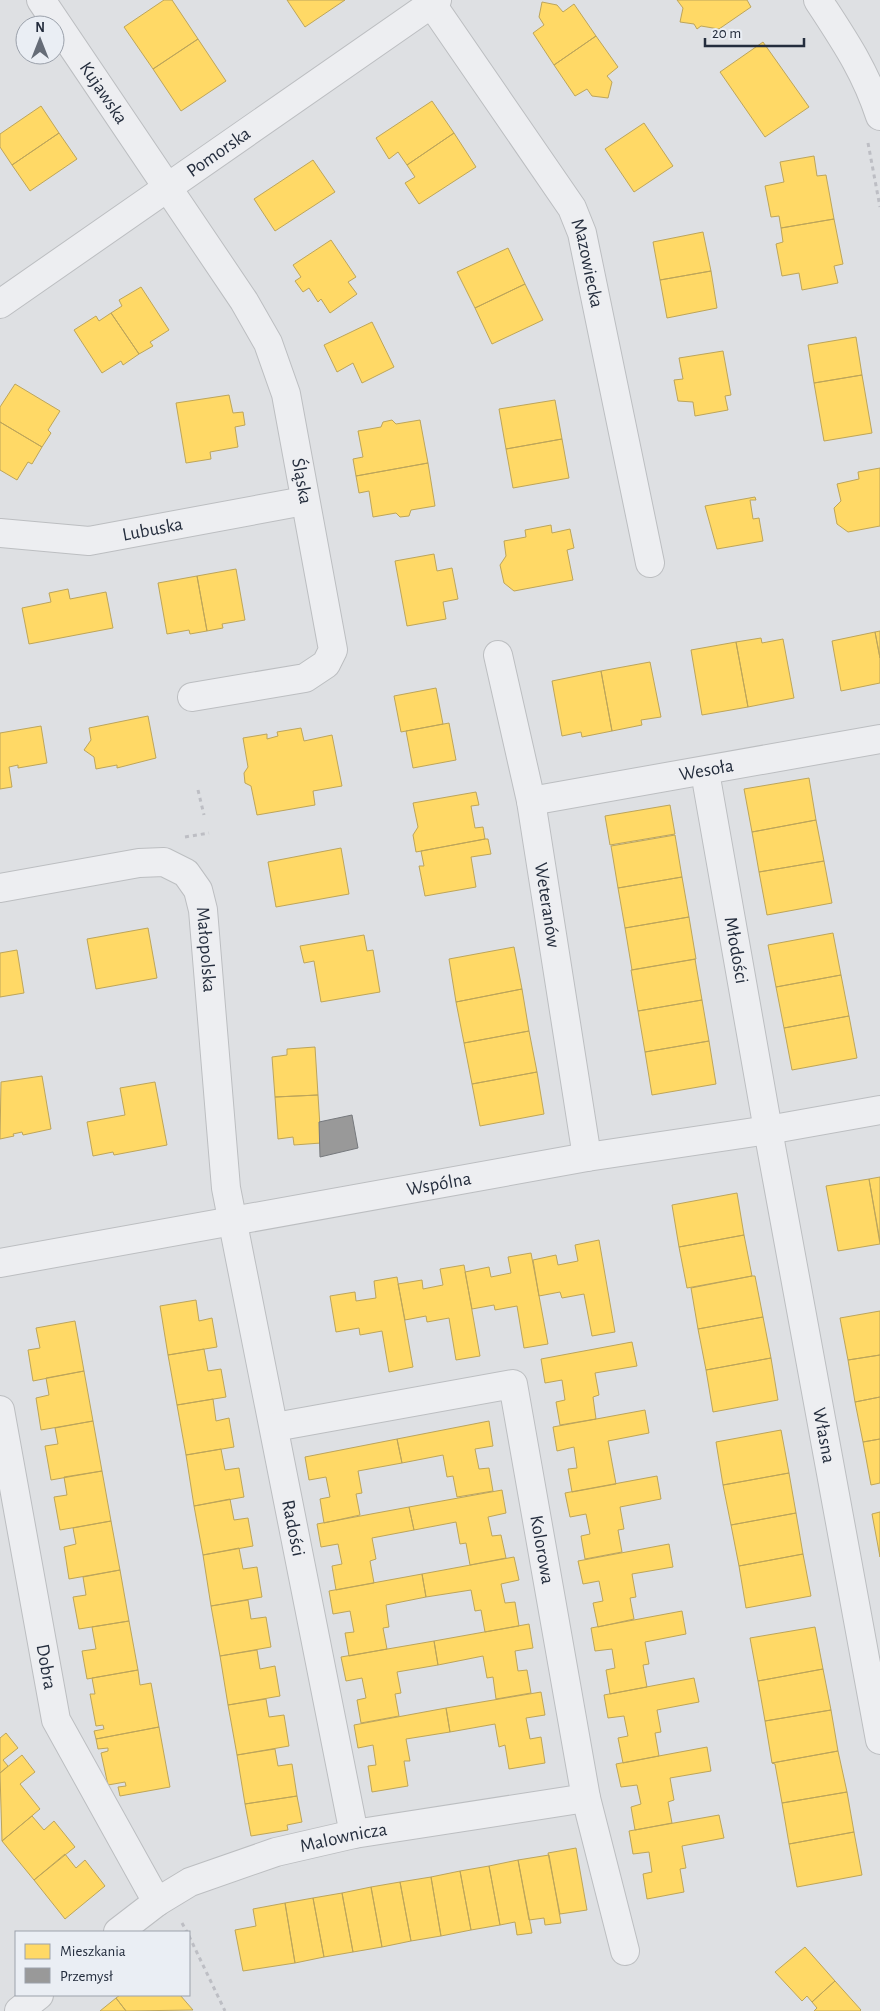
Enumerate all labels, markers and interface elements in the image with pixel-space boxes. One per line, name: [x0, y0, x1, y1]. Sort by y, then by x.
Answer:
north arrow: [15, 15, 65, 65]
scale bar: [705, 15, 804, 47]
text: N: [35, 21, 45, 35]
text: 20 m: [712, 26, 741, 41]
street label: Kujawska: [76, 58, 131, 127]
street label: Pomorska: [183, 123, 254, 181]
street label: Mazowiecka: [568, 216, 607, 310]
street label: Śląska: [288, 456, 316, 506]
street label: Lubuska: [121, 514, 185, 544]
street label: Wesoła: [678, 756, 735, 784]
street label: Weteranów: [531, 861, 563, 949]
street label: Małopolska: [193, 906, 219, 993]
street label: Młodości: [721, 915, 752, 985]
street label: Wspólna: [405, 1169, 473, 1199]
street label: Własna: [810, 1406, 839, 1465]
street label: Radości: [279, 1498, 308, 1558]
street label: Kolorowa: [527, 1514, 558, 1586]
street label: Dobra: [33, 1643, 60, 1691]
street label: Malownicza: [298, 1819, 389, 1856]
legend: [15, 1931, 190, 1996]
text: Mieszkania: [60, 1944, 126, 1959]
text: Przemysł: [60, 1969, 113, 1984]

